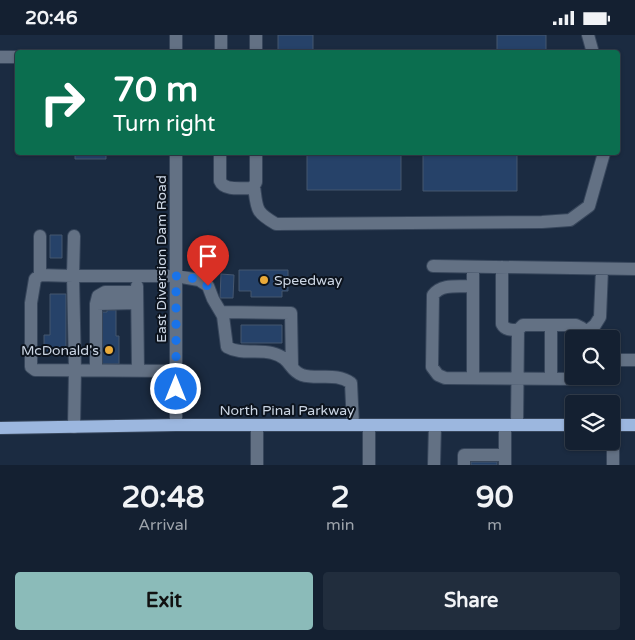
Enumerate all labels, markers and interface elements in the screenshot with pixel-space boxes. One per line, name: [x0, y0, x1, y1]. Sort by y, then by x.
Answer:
text: 20:46: [25, 7, 78, 29]
text: 70 m: [113, 69, 198, 111]
icon: right: [30, 70, 95, 135]
text: Turn right: [113, 111, 215, 137]
street label: East Diversion Dam Road: [153, 175, 170, 343]
pin: [187, 235, 229, 286]
icon: arrive: [194, 242, 222, 270]
place label: Speedway: [274, 272, 343, 289]
marker: Speedway: [258, 274, 270, 286]
map controls: [565, 330, 620, 450]
button: search: [565, 330, 620, 385]
place label: McDonald's: [21, 342, 99, 359]
marker: McDonald's: [103, 344, 115, 356]
position arrow: [149, 362, 201, 414]
button: layers: [565, 395, 620, 450]
street label: North Pinal Parkway: [220, 402, 355, 419]
text: 20:48: [121, 479, 205, 516]
text: 2: [331, 479, 350, 516]
text: 90: [476, 479, 514, 516]
text: Arrival: [138, 515, 188, 535]
text: min: [326, 515, 354, 535]
text: m: [487, 515, 502, 535]
button: Exit: [15, 572, 313, 630]
button: Share: [323, 572, 620, 630]

